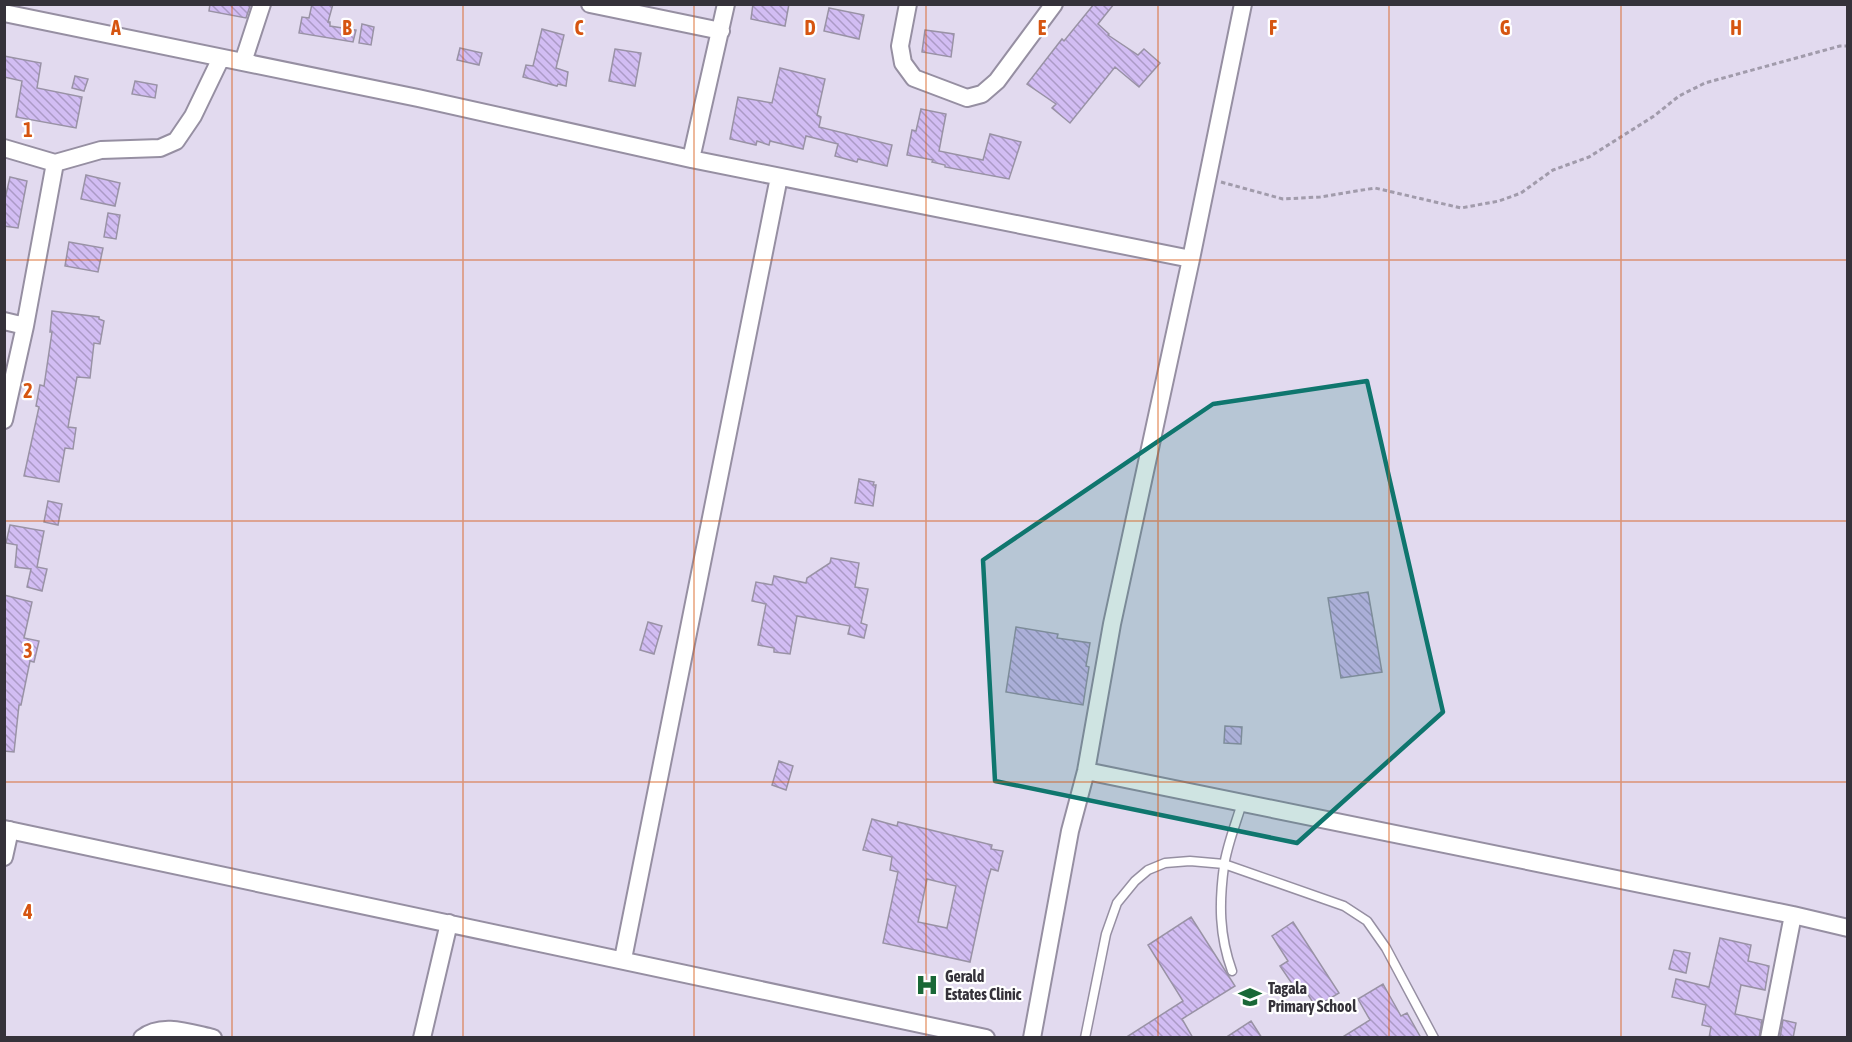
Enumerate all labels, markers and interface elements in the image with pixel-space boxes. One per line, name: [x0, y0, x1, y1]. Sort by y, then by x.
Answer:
text: A: [110, 16, 121, 39]
text: B: [342, 16, 352, 39]
text: C: [575, 16, 584, 39]
text: D: [804, 16, 816, 39]
text: E: [1038, 16, 1047, 39]
text: F: [1269, 16, 1277, 39]
text: G: [1500, 16, 1511, 39]
text: H: [1730, 16, 1742, 39]
text: 1: [23, 118, 33, 141]
text: 2: [23, 379, 33, 402]
text: 3: [23, 639, 33, 662]
text: 4: [22, 900, 33, 923]
place label: Gerald Estates Clinic: [945, 967, 1022, 1003]
hospital icon: Gerald Estates Clinic: [914, 972, 940, 998]
place label: Tagala Primary School: [1268, 979, 1357, 1015]
school or university icon: Tagala Primary School: [1237, 984, 1263, 1010]

